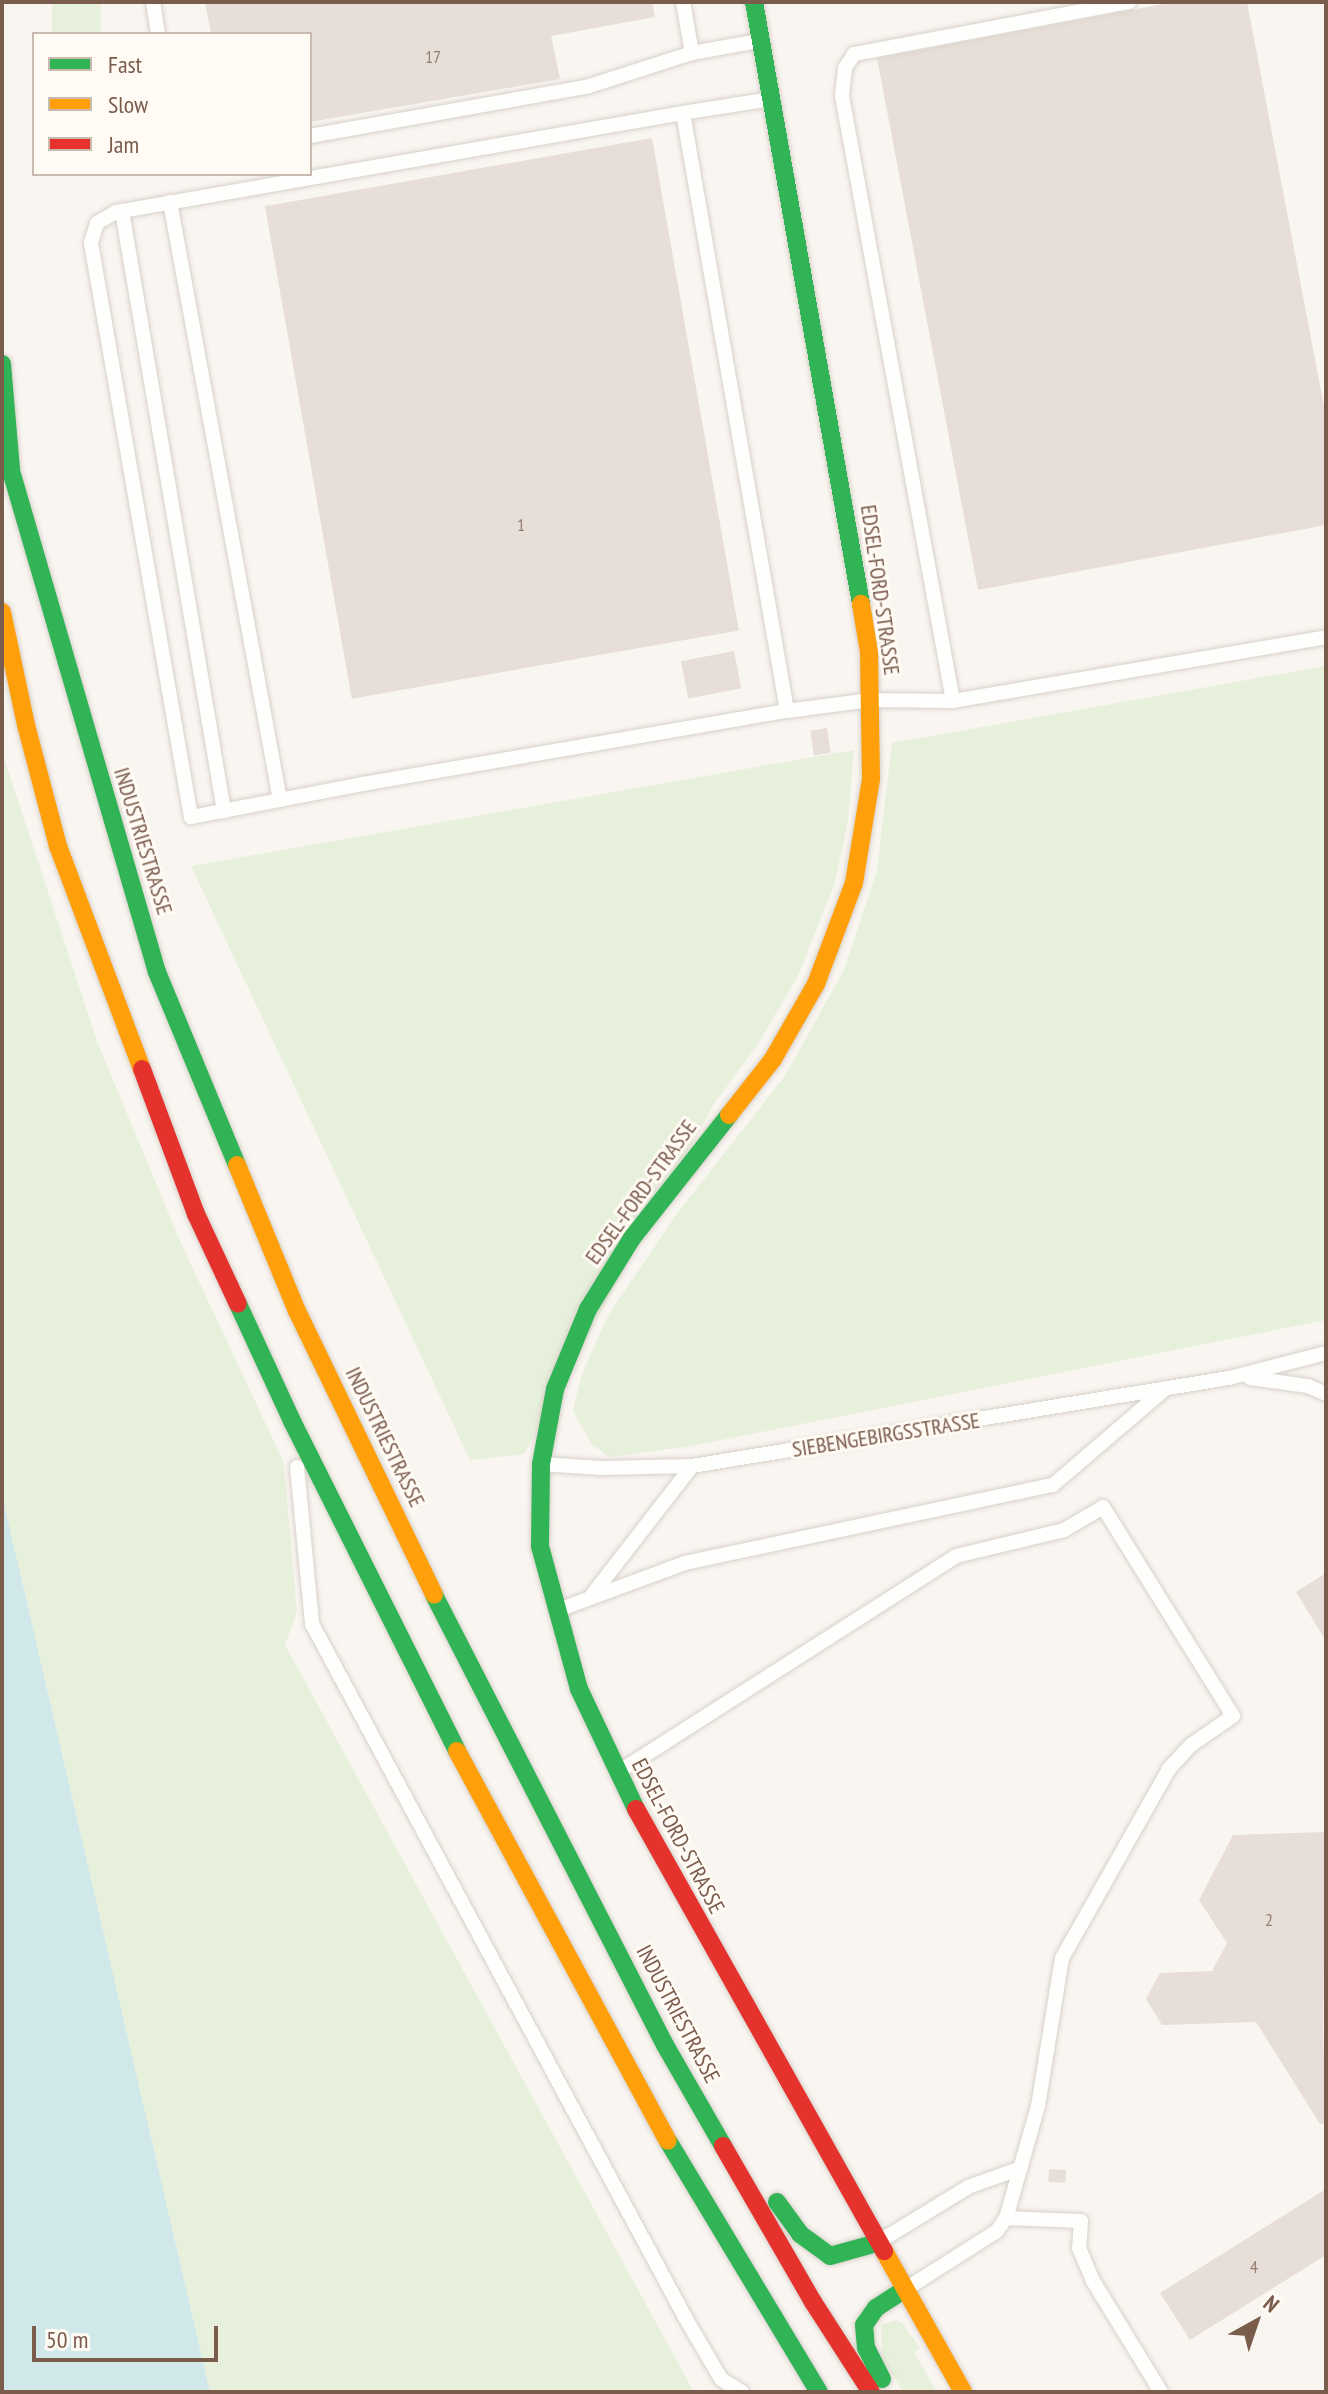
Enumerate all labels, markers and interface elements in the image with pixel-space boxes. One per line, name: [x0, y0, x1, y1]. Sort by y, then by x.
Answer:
legend: [32, 32, 312, 176]
house number: 17: [425, 46, 441, 68]
text: Fast: [108, 49, 142, 80]
text: Slow: [108, 89, 148, 120]
text: Jam: [108, 129, 139, 160]
street label: EDSEL-FORD-STRASSE: [855, 503, 905, 677]
house number: 1: [517, 514, 525, 536]
street label: INDUSTRIESTRASSE: [108, 764, 178, 918]
street label: EDSEL-FORD-STRASSE: [580, 1115, 702, 1269]
street label: INDUSTRIESTRASSE: [340, 1363, 430, 1511]
street label: SIEBENGEBIRGSSTRASSE: [790, 1407, 982, 1463]
street label: EDSEL-FORD-STRASSE: [626, 1754, 730, 1918]
house number: 2: [1265, 1909, 1273, 1931]
street label: INDUSTRIESTRASSE: [631, 1941, 725, 2087]
house number: 4: [1250, 2256, 1258, 2278]
north arrow: [1216, 2282, 1296, 2362]
text: N: [1258, 2289, 1285, 2318]
scale bar: [36, 2310, 222, 2360]
text: 50 m: [46, 2324, 88, 2355]

